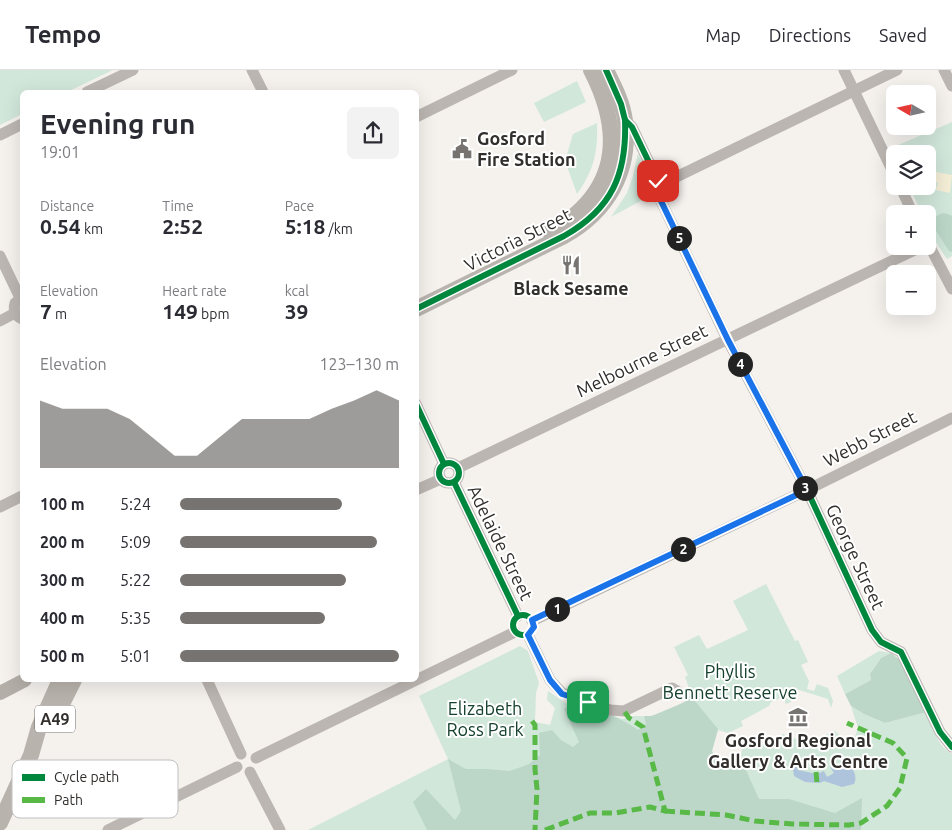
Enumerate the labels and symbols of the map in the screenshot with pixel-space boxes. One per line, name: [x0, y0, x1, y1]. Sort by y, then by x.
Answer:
north arrow: [886, 85, 936, 135]
place label: Gosford Fire Station: [477, 128, 576, 169]
public building icon: Gosford Fire Station: [451, 138, 473, 160]
pin: [637, 160, 679, 202]
street label: Victoria Street: [461, 204, 574, 275]
pin: 5: [666, 226, 692, 250]
restaurant icon: Black Sesame: [560, 254, 582, 276]
place label: Black Sesame: [513, 278, 629, 298]
street label: Melbourne Street: [573, 320, 710, 400]
pin: 4: [728, 352, 752, 376]
street label: Webb Street: [820, 406, 919, 470]
pin: 3: [792, 476, 818, 500]
street label: Adelaide Street: [464, 482, 537, 603]
street label: George Street: [823, 501, 889, 612]
pin: 2: [670, 536, 696, 562]
pin: 1: [544, 596, 570, 622]
park label: Phyllis Bennett Reserve: [663, 661, 797, 702]
pin: [567, 681, 609, 723]
park label: Elizabeth Ross Park: [446, 698, 524, 739]
road number: A49: [35, 706, 75, 732]
museum icon: Gosford Regional Gallery & Arts Centre: [787, 706, 809, 728]
place label: Gosford Regional Gallery & Arts Centre: [708, 730, 888, 771]
legend: [12, 760, 178, 818]
text: Cycle path: [54, 769, 119, 785]
text: Path: [54, 792, 83, 808]

